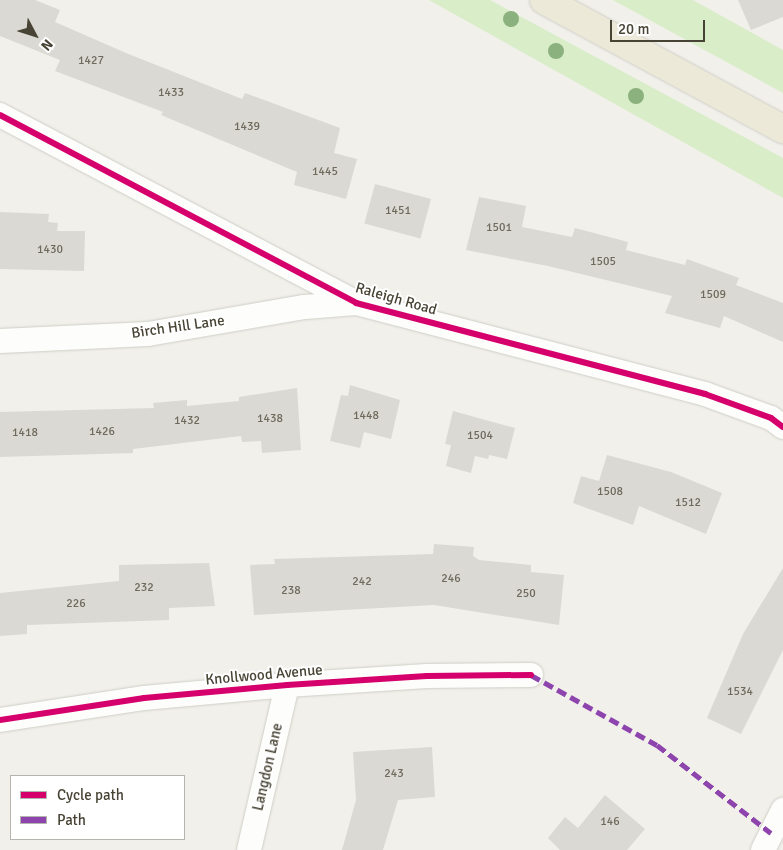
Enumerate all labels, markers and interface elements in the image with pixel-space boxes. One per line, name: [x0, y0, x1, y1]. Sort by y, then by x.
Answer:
north arrow: [10, 10, 60, 60]
scale bar: [613, 10, 708, 42]
text: 20 m: [618, 20, 649, 38]
text: N: [37, 36, 57, 54]
house number: 1427: [78, 54, 104, 68]
house number: 1433: [158, 86, 184, 100]
house number: 1439: [234, 120, 260, 134]
house number: 1445: [312, 165, 338, 179]
house number: 1451: [385, 204, 411, 218]
house number: 1501: [486, 221, 512, 235]
house number: 1430: [37, 243, 63, 257]
house number: 1505: [590, 255, 616, 269]
street label: Raleigh Road: [353, 279, 439, 319]
house number: 1509: [700, 288, 726, 302]
street label: Birch Hill Lane: [130, 312, 226, 342]
house number: 1448: [353, 409, 379, 423]
house number: 1438: [257, 412, 283, 426]
house number: 1432: [174, 414, 200, 428]
house number: 1426: [89, 425, 115, 439]
house number: 1418: [12, 426, 38, 440]
house number: 1504: [467, 429, 493, 443]
house number: 1508: [597, 485, 623, 499]
house number: 1512: [675, 496, 701, 510]
house number: 246: [441, 572, 461, 586]
house number: 242: [352, 575, 372, 589]
house number: 232: [134, 581, 154, 595]
house number: 238: [281, 584, 301, 598]
house number: 250: [516, 587, 536, 601]
house number: 226: [66, 597, 86, 611]
street label: Knollwood Avenue: [205, 661, 323, 689]
house number: 1534: [727, 685, 753, 699]
street label: Langdon Lane: [249, 721, 287, 813]
house number: 243: [384, 767, 404, 781]
legend: [10, 775, 185, 840]
text: Cycle path: [57, 786, 124, 804]
text: Path: [57, 811, 86, 829]
house number: 146: [600, 815, 620, 829]

